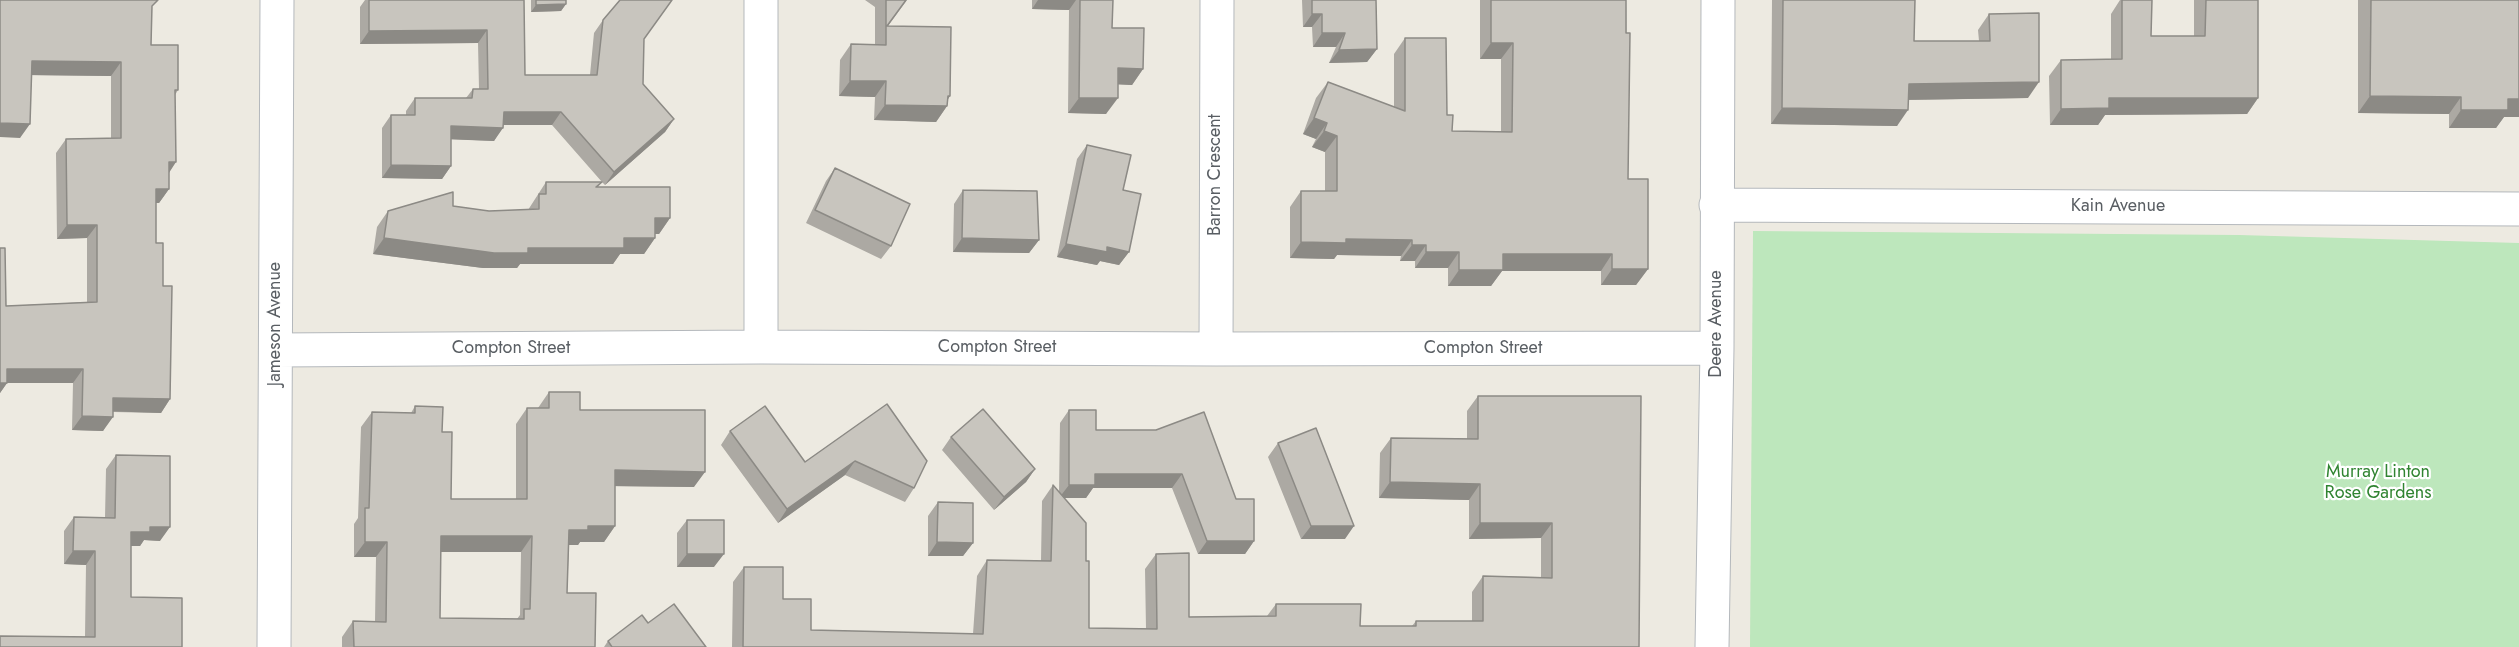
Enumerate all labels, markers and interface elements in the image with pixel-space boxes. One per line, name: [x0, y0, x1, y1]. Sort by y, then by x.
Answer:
street label: Barron Crescent: [1205, 114, 1227, 236]
street label: Kain Avenue: [2071, 196, 2165, 218]
street label: Jameson Avenue: [265, 262, 287, 386]
street label: Deere Avenue: [1706, 270, 1728, 378]
street label: Compton Street: [938, 337, 1056, 359]
street label: Compton Street: [452, 338, 570, 360]
street label: Compton Street: [1424, 338, 1542, 360]
park label: Murray Linton Rose Gardens: [2325, 462, 2431, 504]

